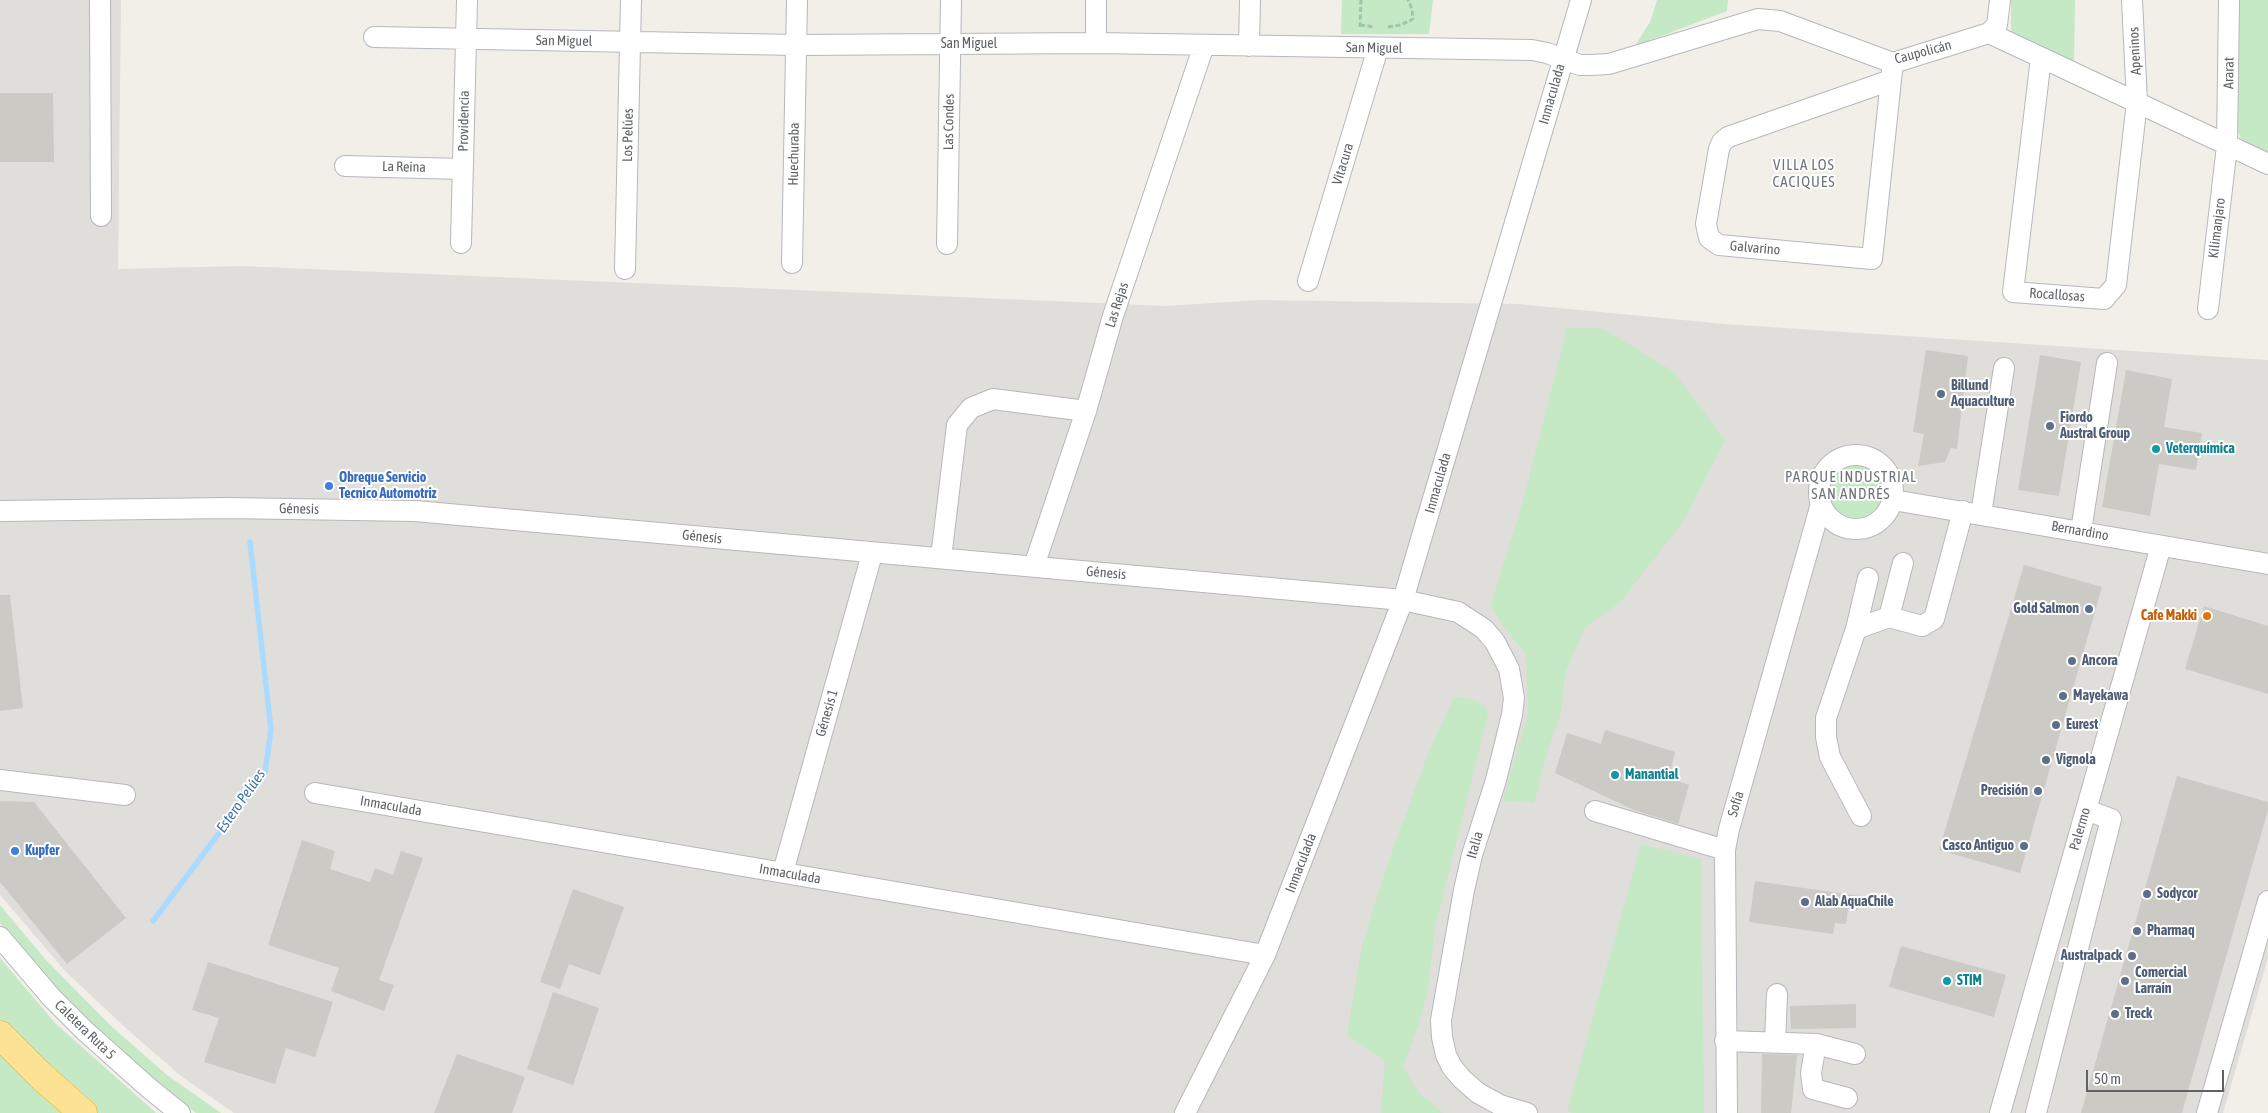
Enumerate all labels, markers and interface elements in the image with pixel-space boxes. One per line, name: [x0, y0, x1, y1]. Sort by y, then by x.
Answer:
street label: Apeninos: [2125, 27, 2145, 75]
street label: San Miguel: [536, 32, 592, 50]
street label: San Miguel: [941, 36, 997, 52]
street label: Caupolicán: [1893, 36, 1953, 68]
street label: San Miguel: [1346, 39, 1402, 57]
street label: Ararat: [2220, 57, 2238, 89]
street label: Inmaculada: [1535, 62, 1569, 126]
street label: Providencia: [455, 90, 473, 152]
street label: Las Condes: [940, 94, 958, 150]
street label: Los Pelúes: [619, 108, 637, 162]
street label: Huechuraba: [785, 122, 803, 186]
street label: Vitacura: [1329, 141, 1357, 187]
district label: VILLA LOS CACIQUES: [1772, 156, 1836, 191]
street label: La Reina: [382, 158, 426, 176]
street label: Kilimanjaro: [2205, 197, 2229, 259]
street label: Galvarino: [1729, 237, 1781, 259]
street label: Las Rejas: [1102, 280, 1132, 330]
street label: Rocallosas: [2029, 285, 2085, 305]
place label: Billund Aquaculture: [1951, 378, 2015, 411]
marker: Billund Aquaculture: [1935, 388, 1947, 400]
place label: Fiordo Austral Group: [2060, 410, 2130, 442]
marker: Fiordo Austral Group: [2044, 420, 2056, 432]
place label: Veterquímica: [2166, 441, 2235, 457]
marker: Veterquímica: [2150, 443, 2162, 455]
street label: Inmaculada: [1421, 451, 1455, 515]
district label: PARQUE INDUSTRIAL SAN ANDRÉS: [1783, 468, 1919, 503]
place label: Obreque Servicio Tecnico Automotriz: [339, 470, 437, 502]
marker: Obreque Servicio Tecnico Automotriz: [323, 480, 335, 492]
street label: Génesis: [279, 500, 319, 518]
street label: Bernardino: [2050, 518, 2110, 544]
street label: Génesis: [681, 527, 723, 547]
street label: Génesis: [1085, 563, 1127, 583]
place label: Gold Salmon: [2013, 601, 2079, 617]
marker: Gold Salmon: [2083, 603, 2095, 615]
place label: Cafe Makki: [2141, 608, 2197, 624]
marker: Cafe Makki: [2201, 610, 2213, 622]
place label: Ancora: [2082, 653, 2118, 669]
marker: Ancora: [2066, 655, 2078, 667]
street label: Génesis 1: [812, 687, 842, 739]
place label: Mayekawa: [2073, 688, 2128, 704]
marker: Mayekawa: [2057, 690, 2069, 702]
place label: Eurest: [2066, 717, 2098, 733]
marker: Eurest: [2050, 719, 2062, 731]
place label: Vignola: [2056, 752, 2096, 768]
marker: Vignola: [2040, 754, 2052, 766]
water label: Estero Pelúes: [213, 766, 269, 836]
place label: Manantial: [1625, 767, 1678, 783]
marker: Manantial: [1609, 769, 1621, 781]
place label: Precisión: [1981, 783, 2028, 799]
marker: Precisión: [2032, 785, 2044, 797]
street label: Sofía: [1724, 789, 1748, 819]
street label: Inmaculada: [359, 792, 423, 820]
street label: Palermo: [2066, 806, 2094, 852]
street label: Italia: [1463, 829, 1487, 861]
street label: Inmaculada: [1282, 831, 1320, 895]
place label: Casco Antiguo: [1942, 838, 2014, 854]
marker: Casco Antiguo: [2018, 840, 2030, 852]
place label: Kupfer: [25, 843, 59, 859]
marker: Kupfer: [9, 845, 21, 857]
street label: Inmaculada: [758, 860, 822, 888]
place label: Sodycor: [2157, 886, 2198, 902]
marker: Sodycor: [2141, 888, 2153, 900]
place label: Alab AquaChile: [1815, 894, 1894, 910]
marker: Alab AquaChile: [1799, 896, 1811, 908]
place label: Pharmaq: [2147, 923, 2195, 939]
marker: Pharmaq: [2131, 925, 2143, 937]
place label: Australpack: [2061, 948, 2122, 964]
marker: Australpack: [2126, 950, 2138, 962]
place label: Comercial Larraín: [2135, 965, 2187, 998]
place label: STIM: [1957, 973, 1982, 989]
marker: STIM: [1941, 975, 1953, 987]
marker: Comercial Larraín: [2119, 975, 2131, 987]
street label: Caletera Ruta 5: [51, 997, 119, 1063]
place label: Treck: [2125, 1006, 2152, 1022]
marker: Treck: [2109, 1008, 2121, 1020]
scale bar: [2088, 1060, 2226, 1092]
text: 50 m: [2094, 1070, 2121, 1087]

